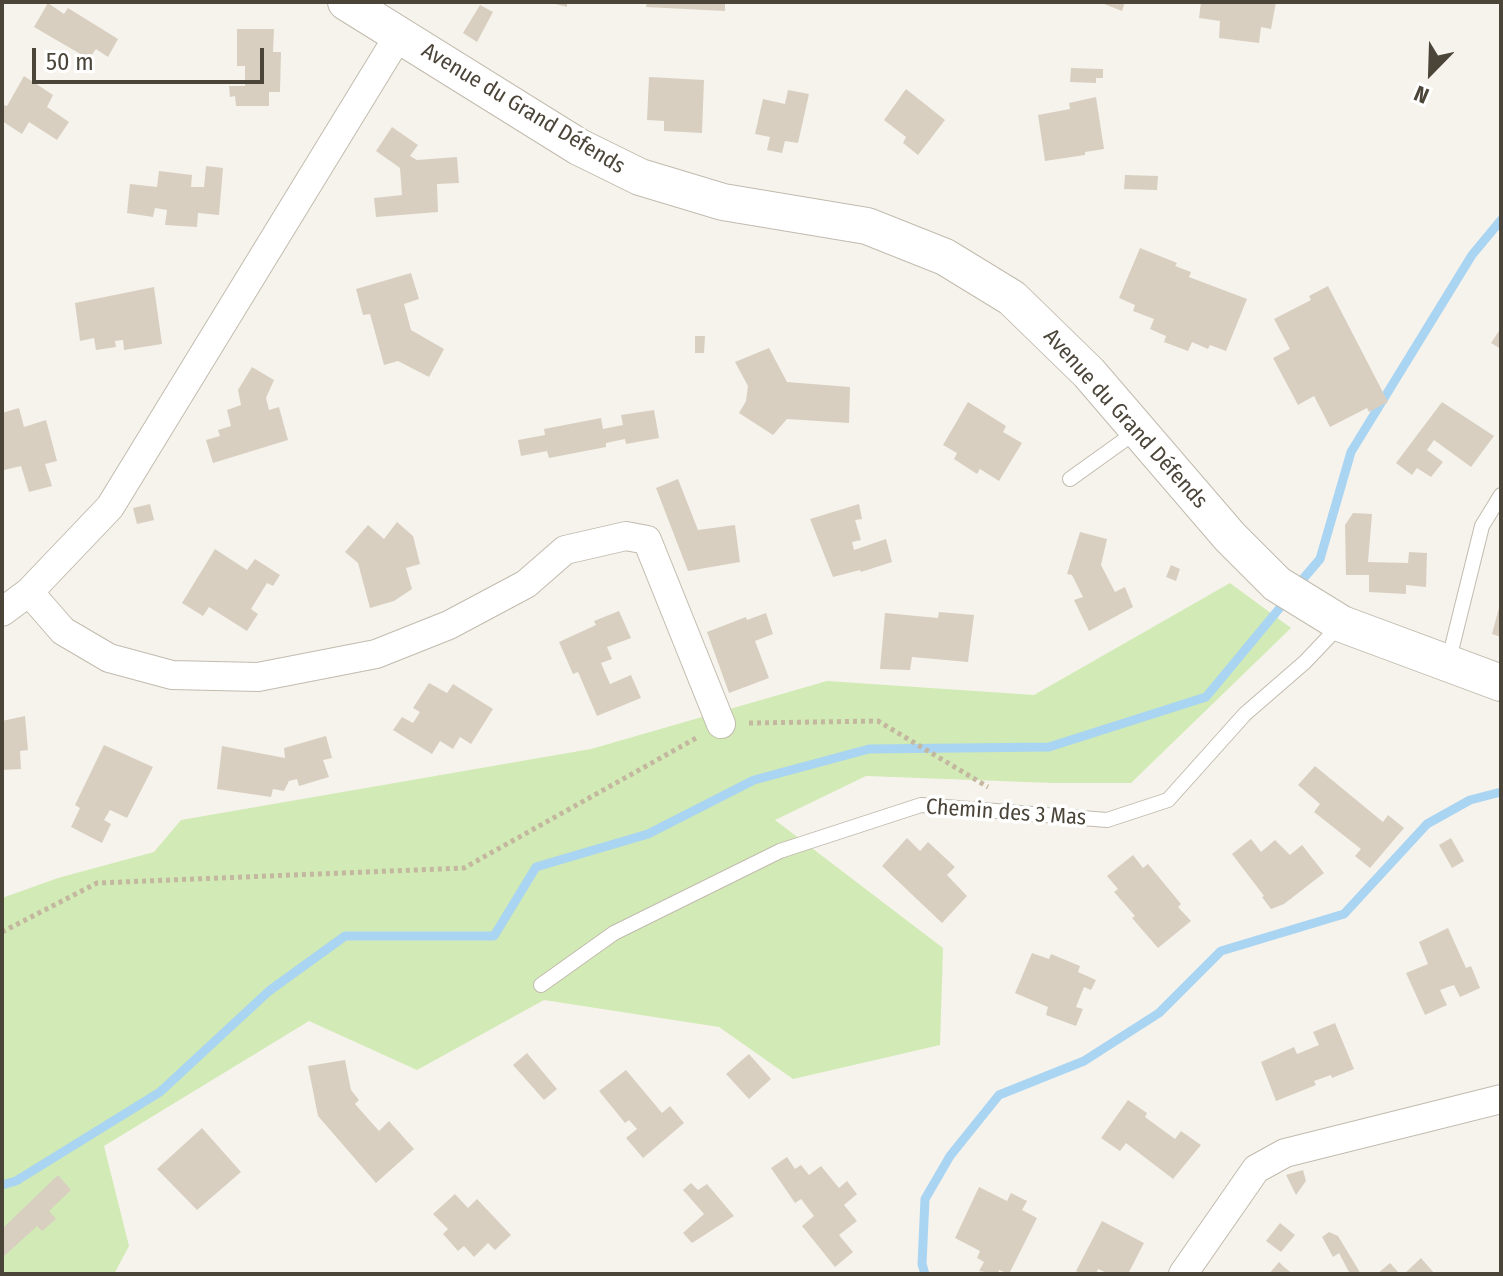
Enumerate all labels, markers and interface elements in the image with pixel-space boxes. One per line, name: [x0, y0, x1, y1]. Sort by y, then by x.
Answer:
scale bar: [36, 32, 268, 82]
north arrow: [1391, 32, 1471, 112]
street label: Avenue du Grand Défends: [417, 38, 629, 180]
text: 50 m: [46, 48, 94, 76]
text: N: [1410, 80, 1433, 110]
street label: Avenue du Grand Défends: [1037, 324, 1213, 514]
street label: Chemin des 3 Mas: [925, 794, 1087, 832]

